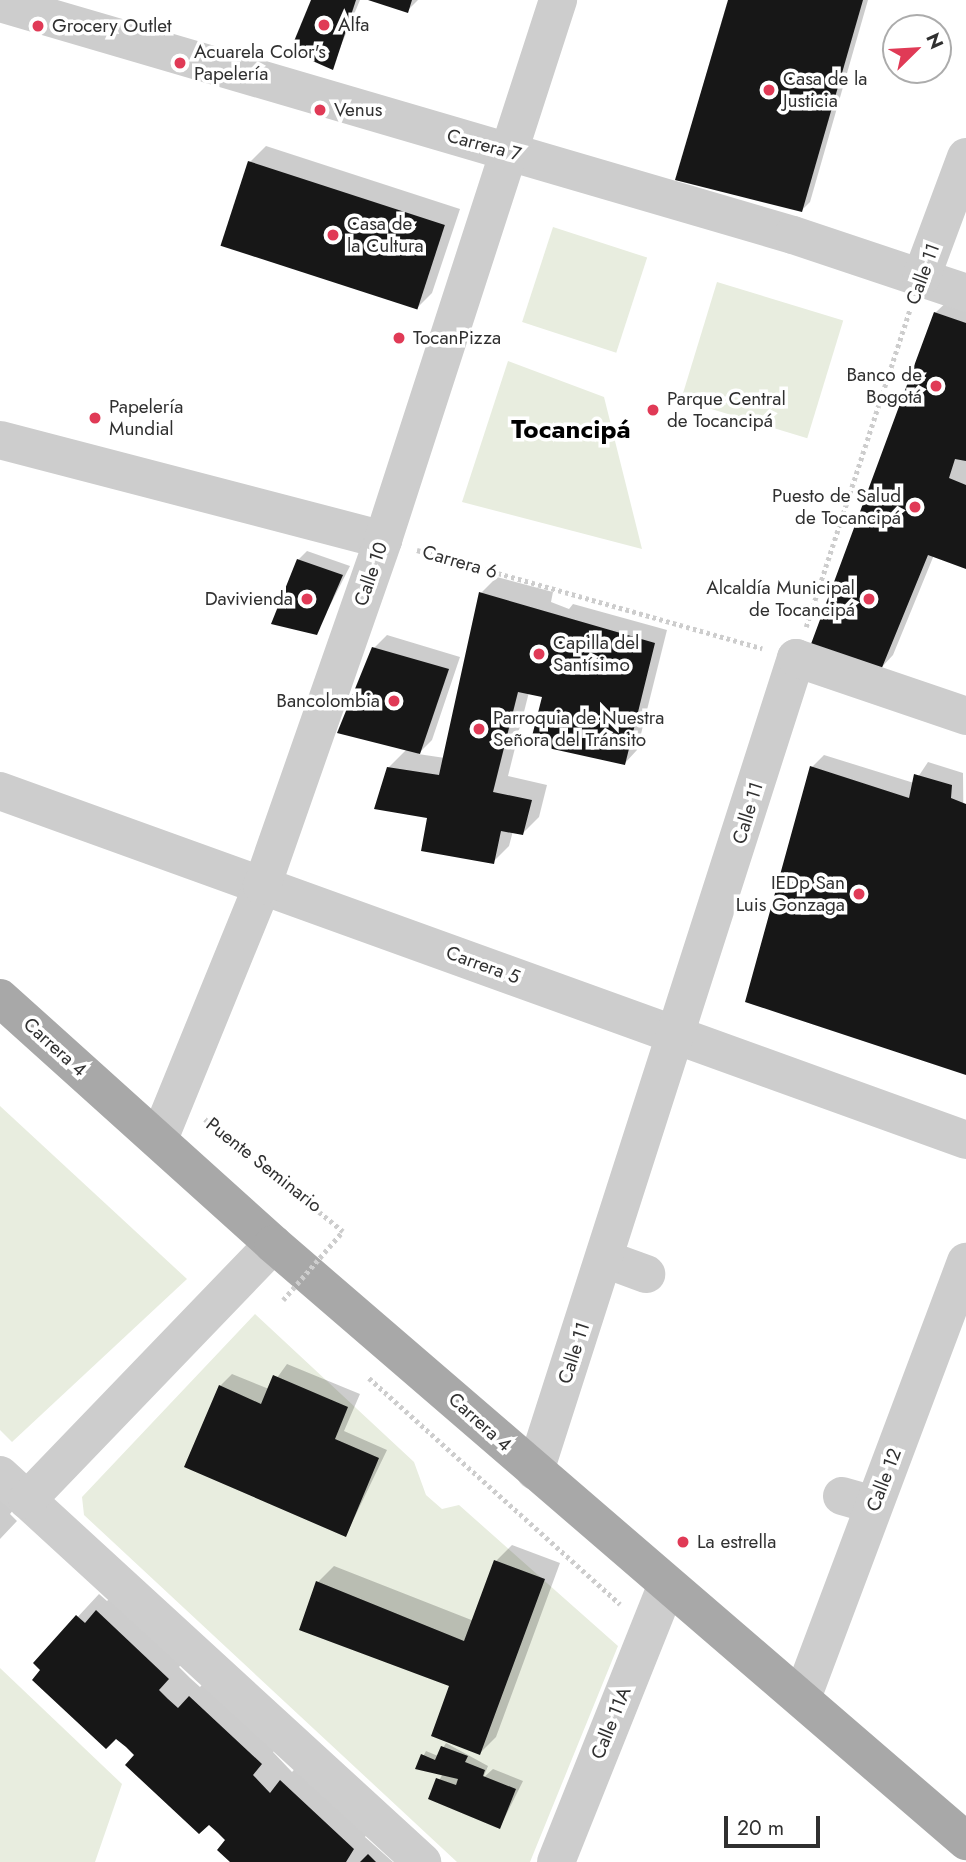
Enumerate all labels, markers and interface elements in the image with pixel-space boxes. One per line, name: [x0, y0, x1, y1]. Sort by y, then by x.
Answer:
place label: Alfa: [338, 14, 369, 36]
north arrow: [882, 14, 952, 84]
place label: Grocery Outlet: [52, 15, 172, 37]
marker: Alfa: [316, 17, 332, 33]
marker: Grocery Outlet: [30, 18, 46, 34]
text: N: [919, 29, 950, 53]
place label: Acuarela Color's Papelería: [194, 41, 326, 85]
marker: Acuarela Color's Papelería: [172, 55, 188, 71]
place label: Casa de la Justicia: [783, 68, 867, 112]
marker: Casa de la Justicia: [761, 82, 777, 98]
place label: Venus: [334, 99, 382, 121]
marker: Venus: [312, 102, 328, 118]
street label: Carrera 7: [444, 124, 524, 166]
place label: Casa de la Cultura: [347, 213, 424, 257]
marker: Casa de la Cultura: [325, 227, 341, 243]
street label: Calle 11: [901, 240, 945, 308]
place label: TocanPizza: [413, 327, 501, 349]
marker: TocanPizza: [391, 330, 407, 346]
place label: Banco de Bogotá: [847, 364, 922, 408]
marker: Banco de Bogotá: [928, 378, 944, 394]
place label: Parque Central de Tocancipá: [667, 388, 786, 432]
place label: Papelería Mundial: [109, 396, 183, 440]
marker: Parque Central de Tocancipá: [645, 402, 661, 418]
marker: Papelería Mundial: [87, 410, 103, 426]
district label: Tocancipá: [511, 414, 631, 446]
place label: Puesto de Salud de Tocancipá: [772, 485, 901, 529]
marker: Puesto de Salud de Tocancipá: [907, 499, 923, 515]
street label: Calle 10: [349, 539, 393, 609]
street label: Carrera 6: [420, 540, 500, 584]
place label: Alcaldía Municipal de Tocancipá: [706, 577, 855, 621]
place label: Davivienda: [205, 588, 293, 610]
marker: Davivienda: [299, 591, 315, 607]
marker: Alcaldía Municipal de Tocancipá: [861, 591, 877, 607]
place label: Capilla del Santísimo: [553, 632, 639, 676]
marker: Capilla del Santísimo: [531, 646, 547, 662]
place label: Bancolombia: [276, 690, 380, 712]
marker: Bancolombia: [386, 693, 402, 709]
place label: Parroquia de Nuestra Señora del Tránsito: [493, 707, 664, 751]
marker: Parroquia de Nuestra Señora del Tránsito: [471, 721, 487, 737]
street label: Calle 11: [728, 779, 768, 847]
place label: IEDp San Luis Gonzaga: [736, 872, 845, 916]
marker: IEDp San Luis Gonzaga: [851, 886, 867, 902]
street label: Carrera 5: [443, 941, 523, 989]
street label: Carrera 4: [19, 1013, 91, 1081]
street label: Puente Seminario: [202, 1113, 326, 1217]
street label: Calle 11: [553, 1319, 595, 1387]
street label: Carrera 4: [444, 1388, 516, 1456]
street label: Calle 12: [862, 1445, 906, 1515]
place label: La estrella: [697, 1531, 776, 1553]
marker: La estrella: [675, 1534, 691, 1550]
street label: Calle 11A: [586, 1683, 636, 1763]
scale bar: [728, 1802, 824, 1846]
text: 20 m: [737, 1813, 784, 1843]

